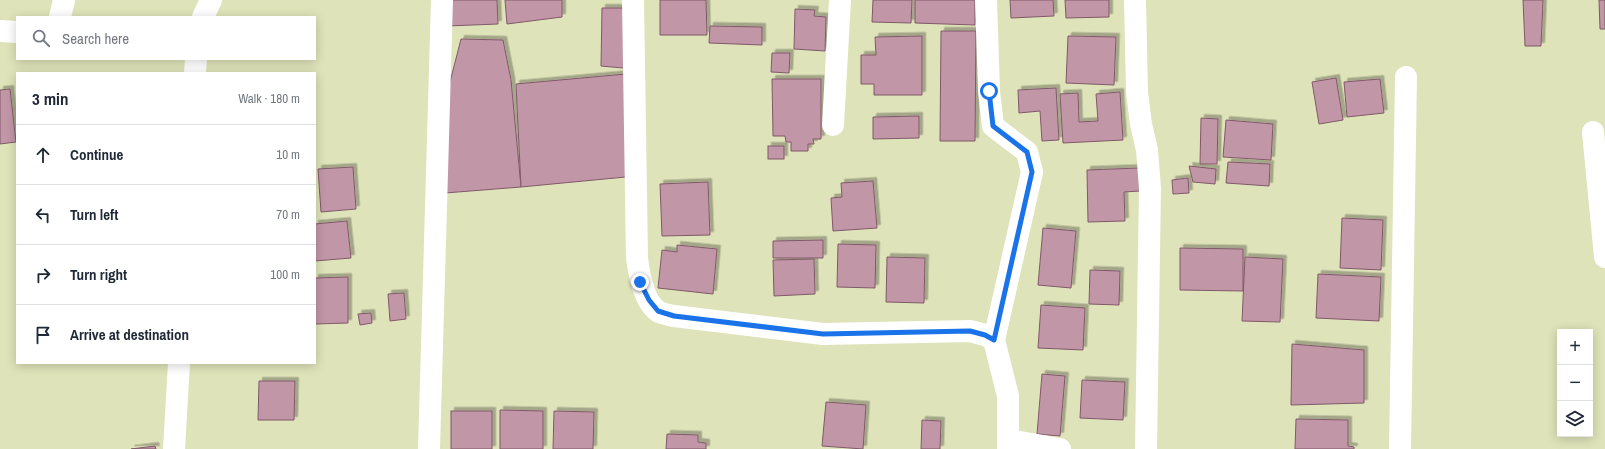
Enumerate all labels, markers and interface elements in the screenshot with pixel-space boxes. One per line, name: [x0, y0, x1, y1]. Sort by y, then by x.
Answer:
search box: [16, 16, 316, 60]
icon: search: [30, 27, 52, 49]
text: Search here: [62, 28, 129, 49]
route start: [980, 82, 998, 100]
text: 3 min: [32, 87, 68, 110]
text: Walk · 180 m: [238, 90, 300, 107]
icon: ahead: [32, 144, 54, 166]
text: Continue: [70, 144, 123, 165]
text: 10 m: [276, 146, 300, 163]
icon: left: [32, 204, 54, 226]
text: Turn left: [70, 204, 118, 225]
text: 70 m: [276, 206, 300, 223]
icon: right: [32, 264, 54, 286]
text: Turn right: [70, 264, 127, 285]
text: 100 m: [270, 266, 300, 283]
route end: [631, 273, 649, 291]
icon: arrive: [32, 324, 54, 346]
text: Arrive at destination: [70, 324, 189, 345]
map controls: [1557, 329, 1593, 437]
button: +: [1557, 329, 1593, 365]
button: −: [1557, 365, 1593, 401]
button: layers: [1557, 401, 1593, 437]

